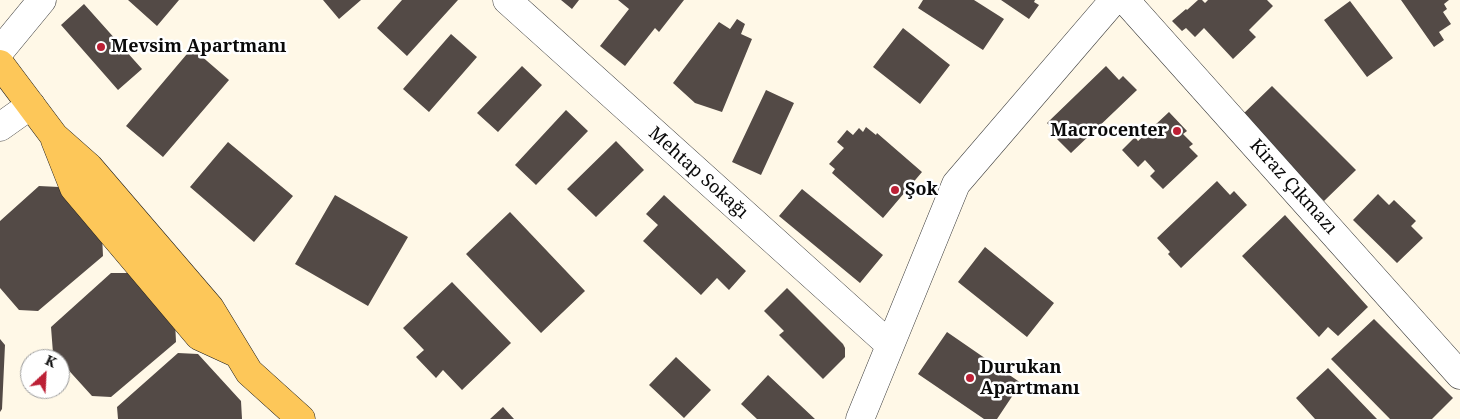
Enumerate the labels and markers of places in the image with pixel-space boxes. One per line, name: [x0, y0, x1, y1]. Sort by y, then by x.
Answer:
place label: Mevsim Apartmanı: [111, 36, 286, 58]
marker: Mevsim Apartmanı: [95, 41, 107, 53]
place label: Macrocenter: [1050, 120, 1167, 142]
marker: Macrocenter: [1171, 125, 1183, 137]
place label: Şok: [905, 179, 938, 201]
marker: Şok: [889, 184, 901, 196]
place label: Durukan Apartmanı: [980, 357, 1080, 399]
marker: Durukan Apartmanı: [964, 372, 976, 384]

